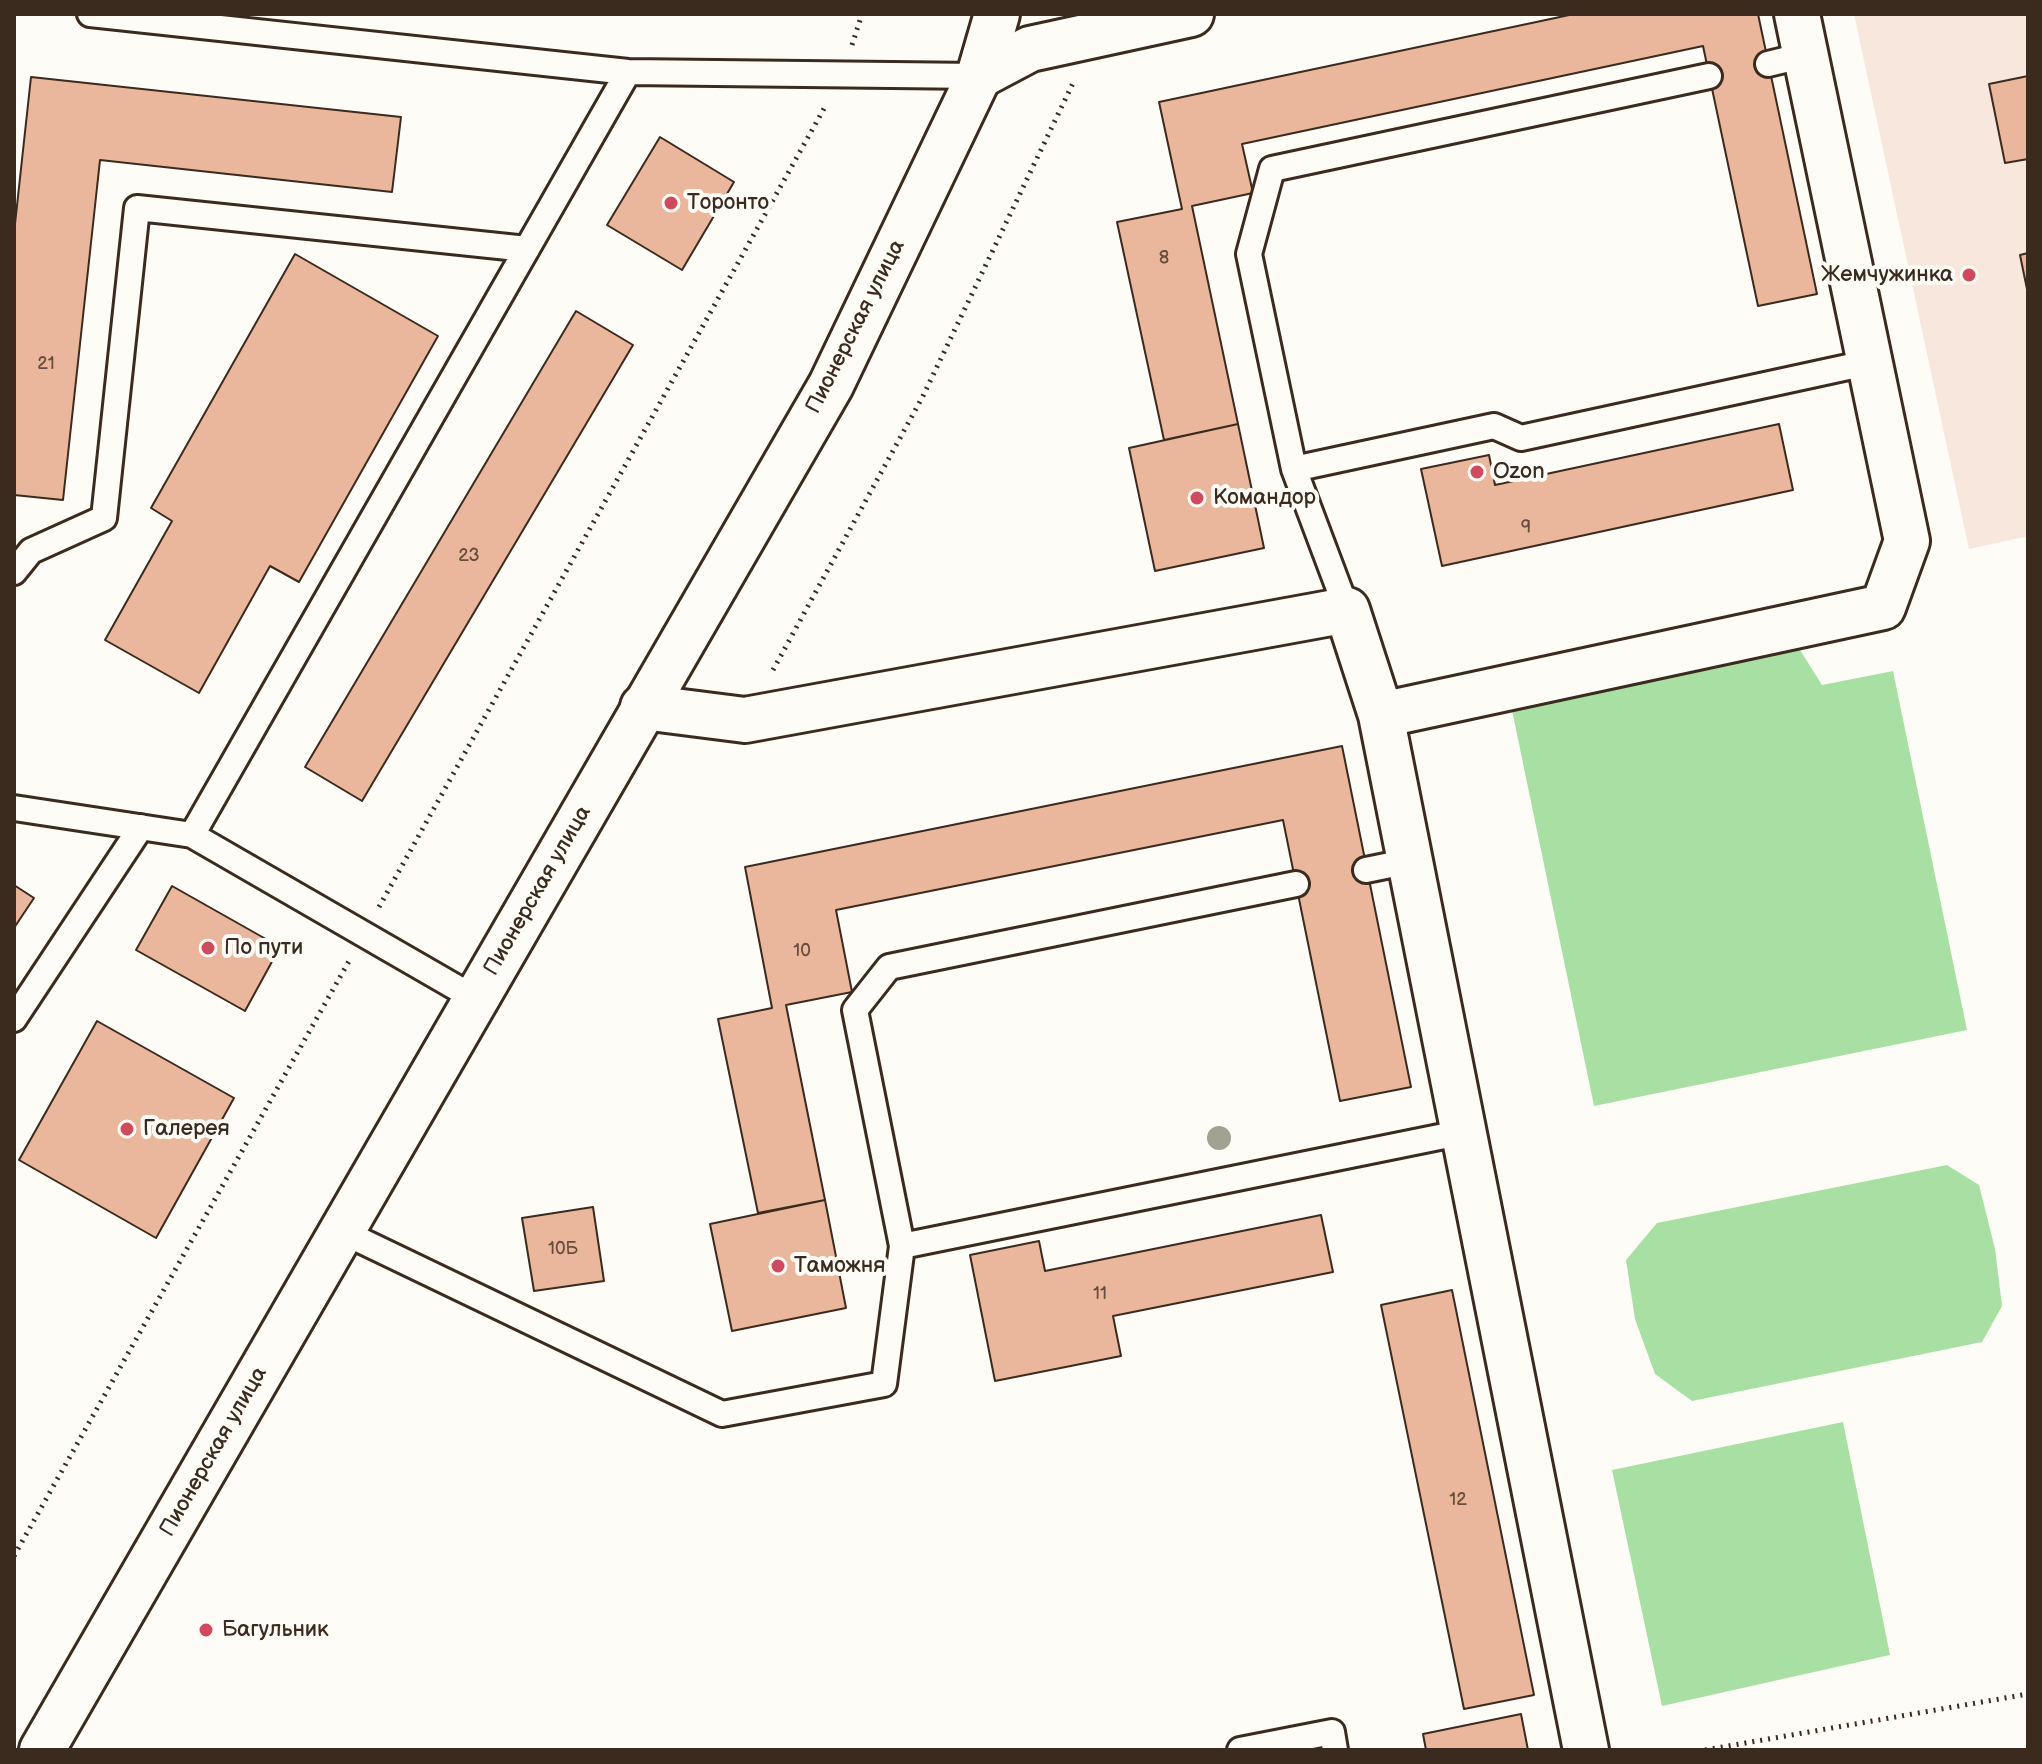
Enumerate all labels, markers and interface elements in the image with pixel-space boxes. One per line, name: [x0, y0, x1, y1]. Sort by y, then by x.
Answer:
place label: Торонто: [687, 190, 769, 216]
marker: Торонто: [662, 194, 680, 212]
street label: Пионерская улица: [801, 236, 911, 418]
house number: 8: [1159, 247, 1169, 269]
place label: Жемчужинка: [1821, 262, 1953, 288]
marker: Жемчужинка: [1960, 266, 1978, 284]
house number: 21: [37, 353, 55, 375]
place label: Ozon: [1493, 459, 1545, 485]
marker: Ozon: [1468, 463, 1486, 481]
place label: Командор: [1213, 485, 1316, 511]
marker: Командор: [1188, 489, 1206, 507]
house number: 9: [1521, 517, 1531, 539]
house number: 23: [458, 545, 480, 567]
street label: Пионерская улица: [479, 801, 597, 981]
place label: По пути: [224, 935, 303, 961]
marker: По пути: [199, 939, 217, 957]
house number: 10: [793, 940, 811, 962]
place label: Галерея: [143, 1116, 230, 1142]
marker: Галерея: [118, 1120, 136, 1138]
house number: 10Б: [548, 1238, 578, 1260]
place label: Таможня: [794, 1253, 885, 1279]
marker: Таможня: [769, 1257, 787, 1275]
house number: 11: [1093, 1283, 1107, 1305]
street label: Пионерская улица: [155, 1362, 273, 1542]
house number: 12: [1449, 1489, 1467, 1511]
place label: Багульник: [222, 1617, 329, 1643]
marker: Багульник: [197, 1621, 215, 1639]

